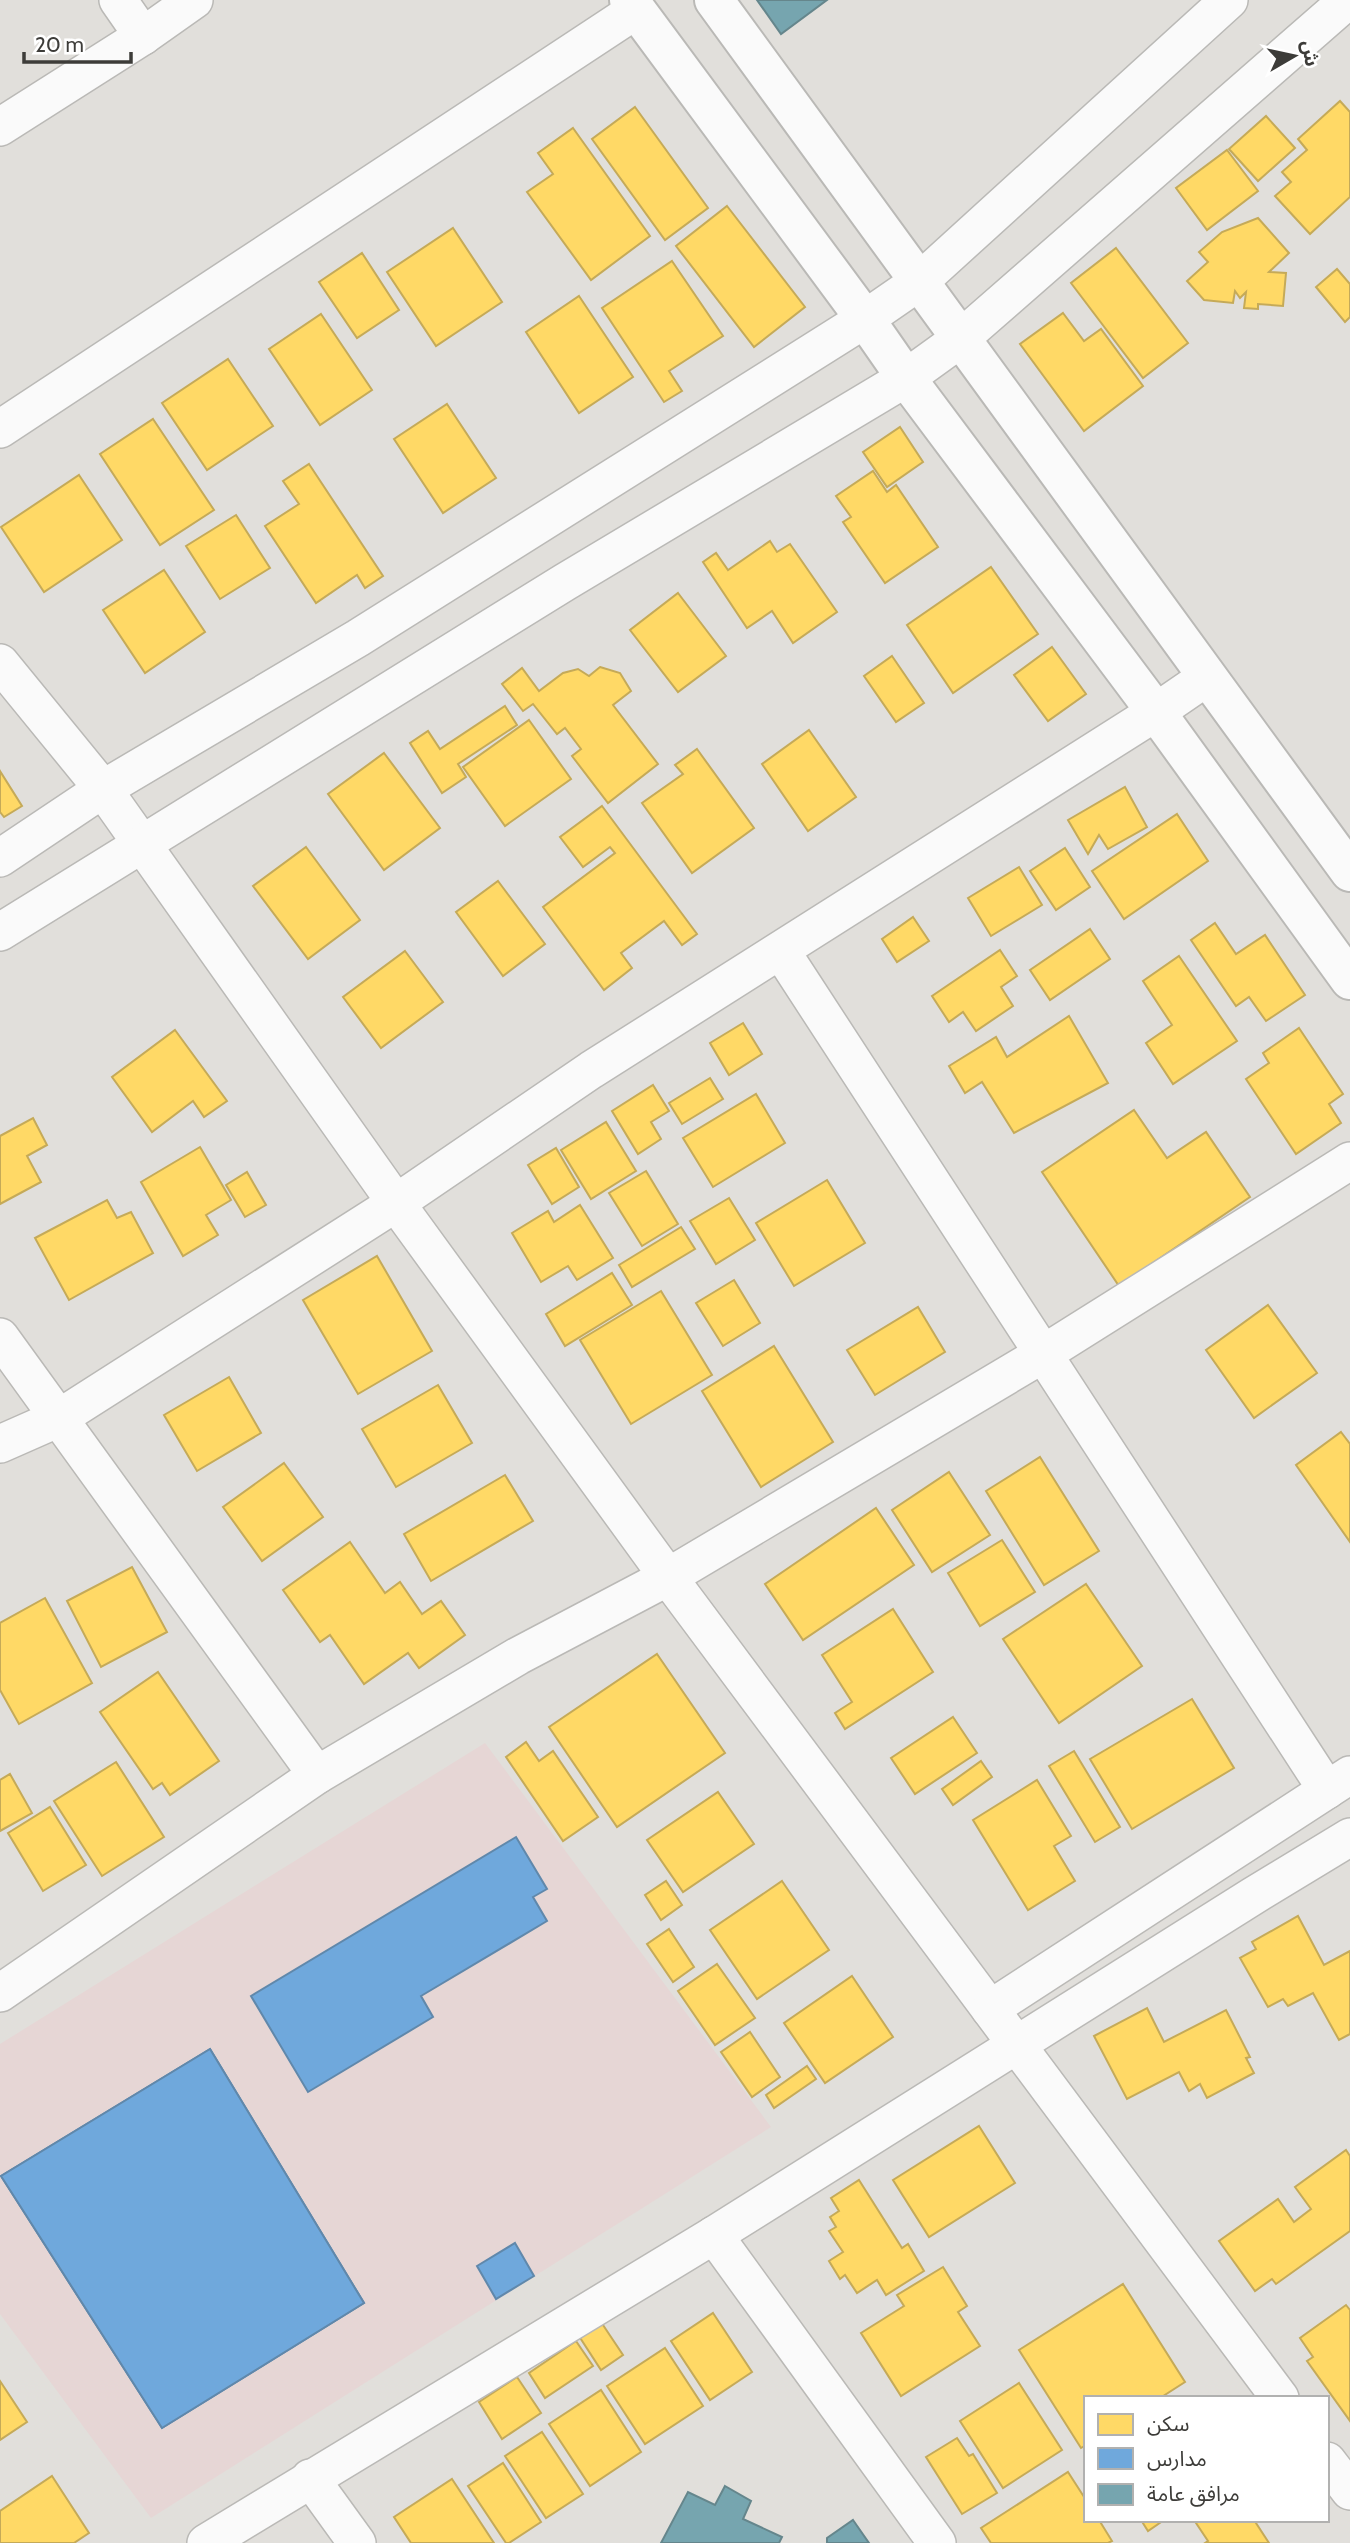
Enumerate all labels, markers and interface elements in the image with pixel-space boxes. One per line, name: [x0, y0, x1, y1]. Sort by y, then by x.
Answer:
scale bar: [24, 21, 131, 65]
north arrow: [1259, 21, 1329, 91]
text: 20 m: [35, 32, 84, 57]
text: ش: [1297, 39, 1324, 68]
legend: [1084, 2396, 1329, 2522]
text: سكن: [1147, 2411, 1189, 2436]
text: مدارس: [1147, 2446, 1207, 2471]
text: مرافق عامة: [1147, 2481, 1240, 2507]

